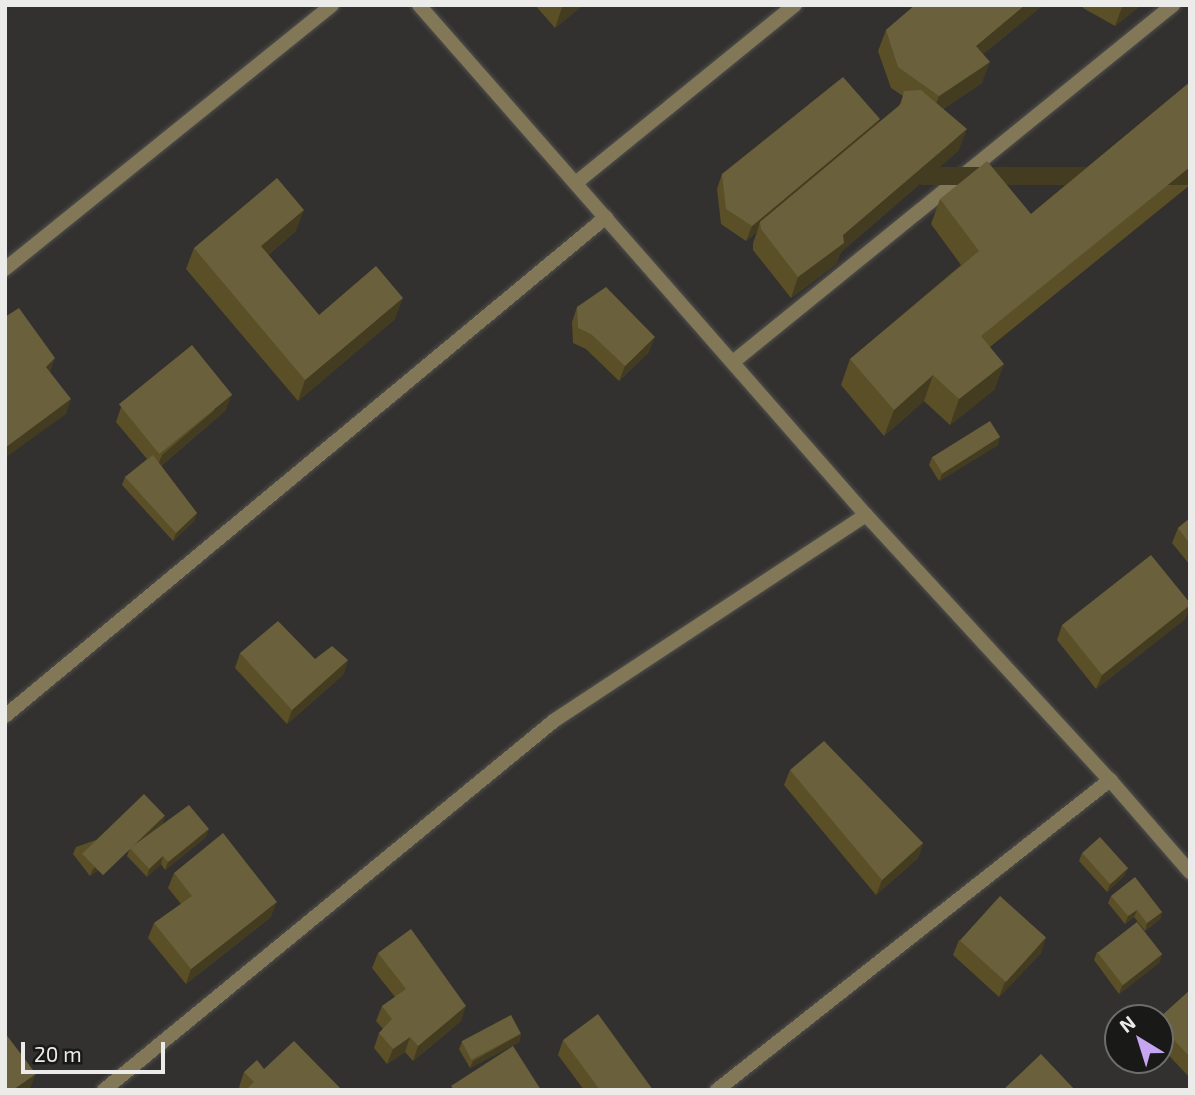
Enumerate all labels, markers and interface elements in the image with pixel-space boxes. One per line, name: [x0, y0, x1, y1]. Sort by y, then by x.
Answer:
north arrow: [1104, 1004, 1174, 1074]
text: N: [1115, 1010, 1139, 1037]
scale bar: [24, 1028, 168, 1072]
text: 20 m: [34, 1041, 82, 1066]

